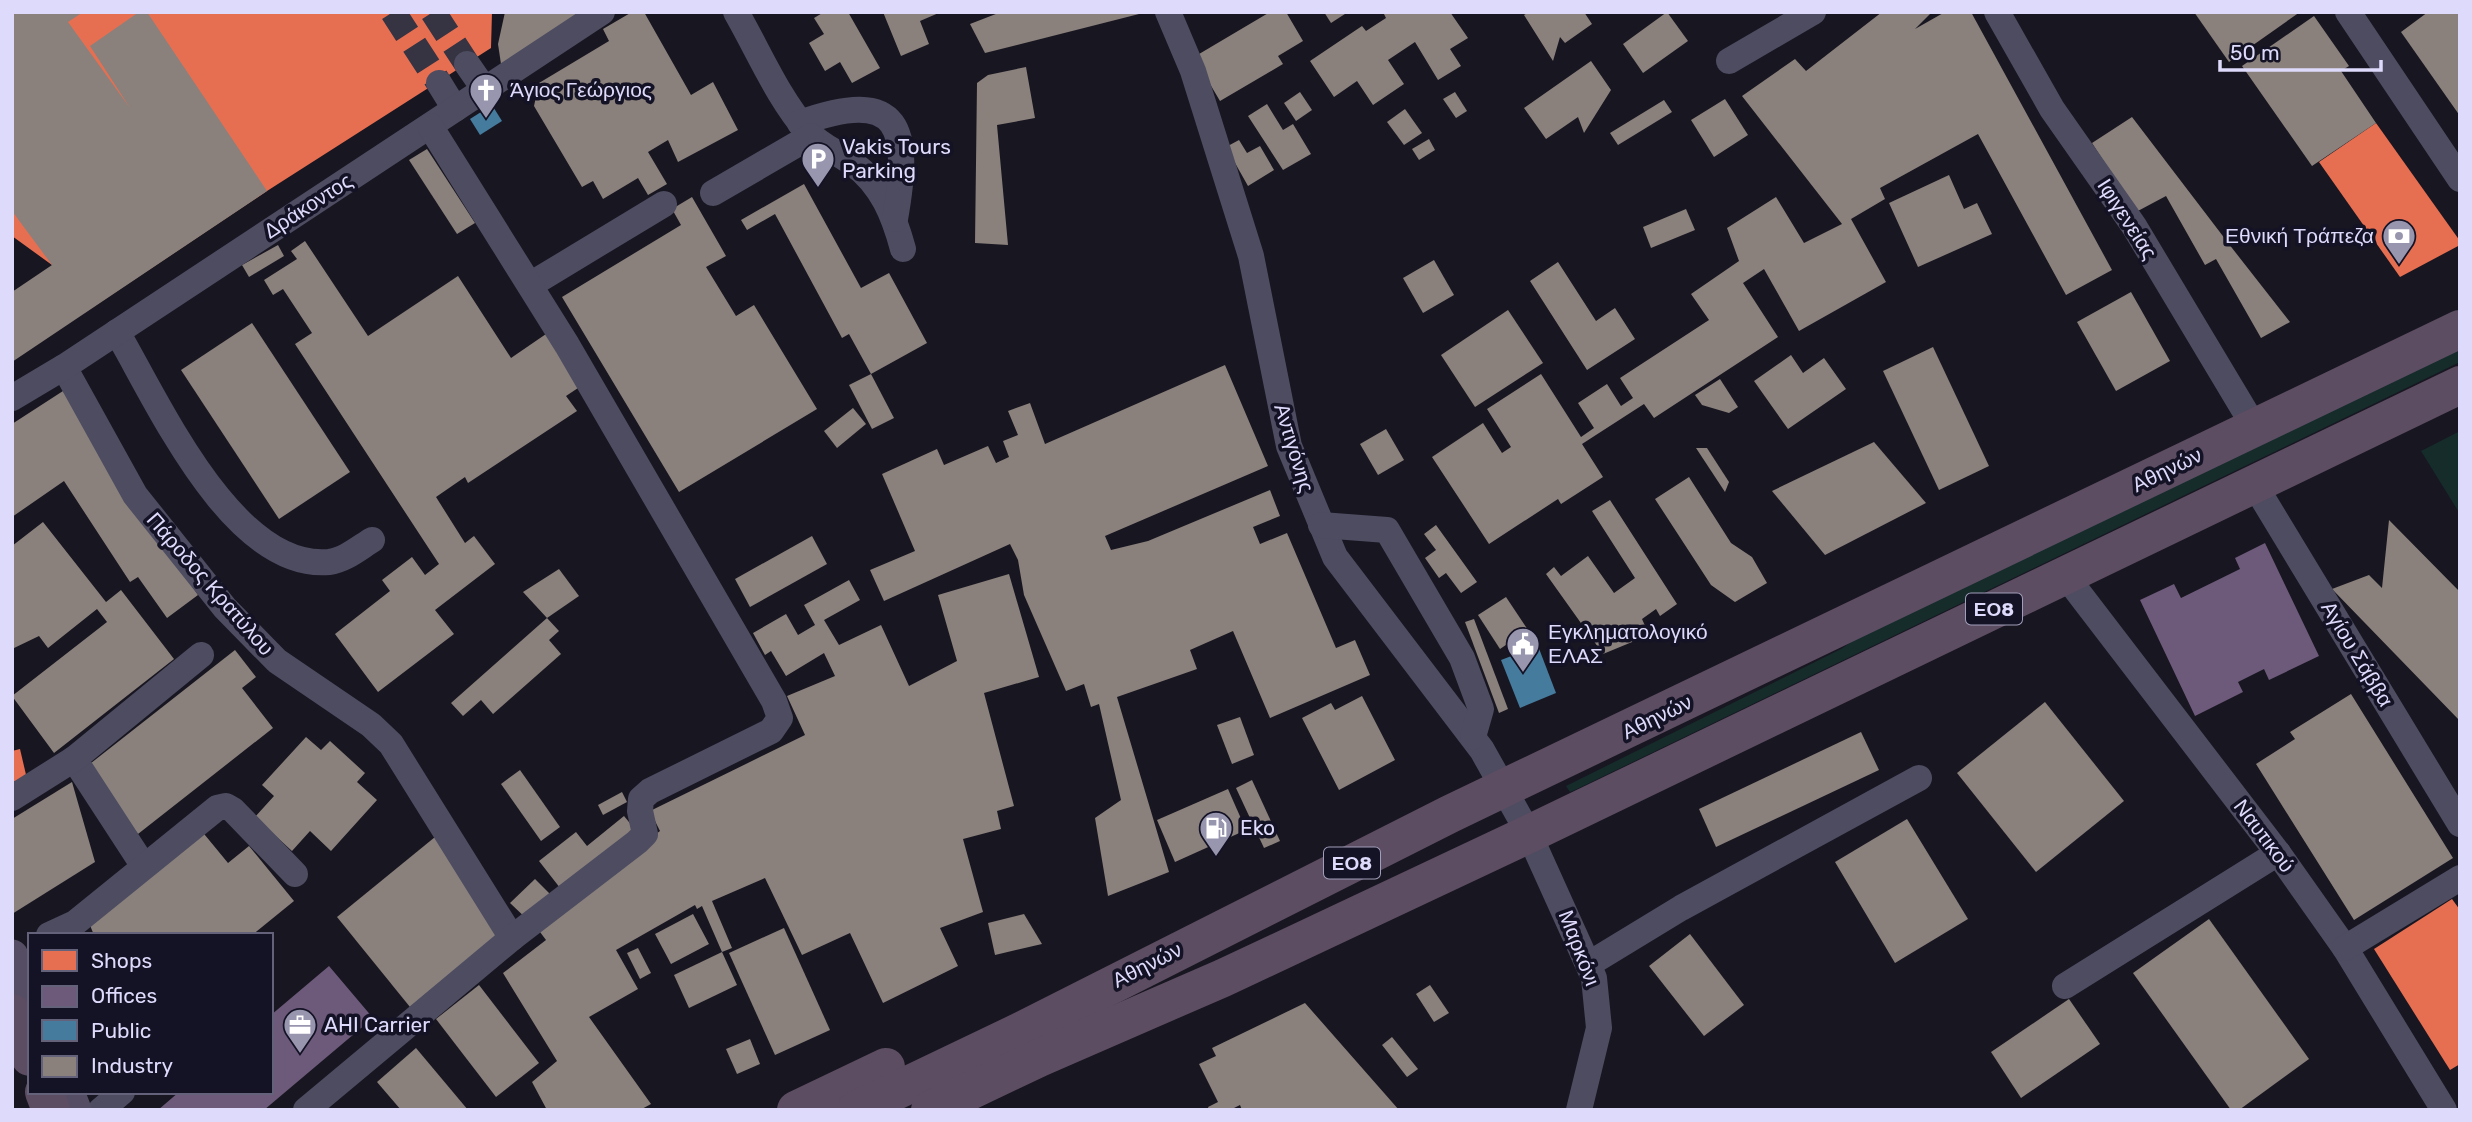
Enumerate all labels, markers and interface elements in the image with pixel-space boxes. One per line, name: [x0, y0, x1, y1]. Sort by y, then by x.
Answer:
scale bar: [2220, 28, 2381, 72]
text: 50 m: [2230, 40, 2280, 65]
church icon: Άγιος Γεώργιος: [467, 71, 505, 120]
place label: Άγιος Γεώργιος: [510, 77, 652, 102]
place label: Vakis Tours Parking: [842, 134, 951, 183]
parking icon: Vakis Tours Parking: [799, 140, 837, 189]
street label: Δράκοντος: [259, 168, 357, 243]
street label: Ιφιγενείας: [2092, 174, 2163, 264]
bank icon: Εθνική Τράπεζα: [2380, 217, 2418, 266]
place label: Εθνική Τράπεζα: [2225, 223, 2374, 248]
street label: Αντιγόνης: [1269, 400, 1320, 495]
street label: Αθηνών: [2128, 442, 2206, 497]
street label: Πάροδος Κρατύλου: [142, 507, 279, 660]
road number: ΕΟ8: [1966, 594, 2022, 624]
street label: Αγίου Σάββα: [2316, 597, 2399, 711]
place label: Εγκληματολογικό ΕΛΑΣ: [1548, 619, 1708, 668]
public building icon: Εγκληματολογικό ΕΛΑΣ: [1504, 625, 1542, 674]
street label: Αθηνών: [1618, 689, 1696, 744]
street label: Ναυτικού: [2229, 794, 2300, 877]
fuel station icon: Eko: [1197, 809, 1235, 858]
place label: Eko: [1240, 815, 1275, 840]
road number: ΕΟ8: [1324, 848, 1380, 878]
street label: Μαρκόνι: [1554, 907, 1605, 989]
legend: [28, 933, 273, 1094]
street label: Αθηνών: [1108, 936, 1186, 993]
text: Shops: [91, 948, 152, 973]
text: Offices: [91, 983, 157, 1008]
office icon: AHI Carrier: [281, 1006, 319, 1055]
place label: AHI Carrier: [324, 1012, 430, 1037]
text: Public: [91, 1018, 151, 1043]
text: Industry: [91, 1053, 173, 1078]

